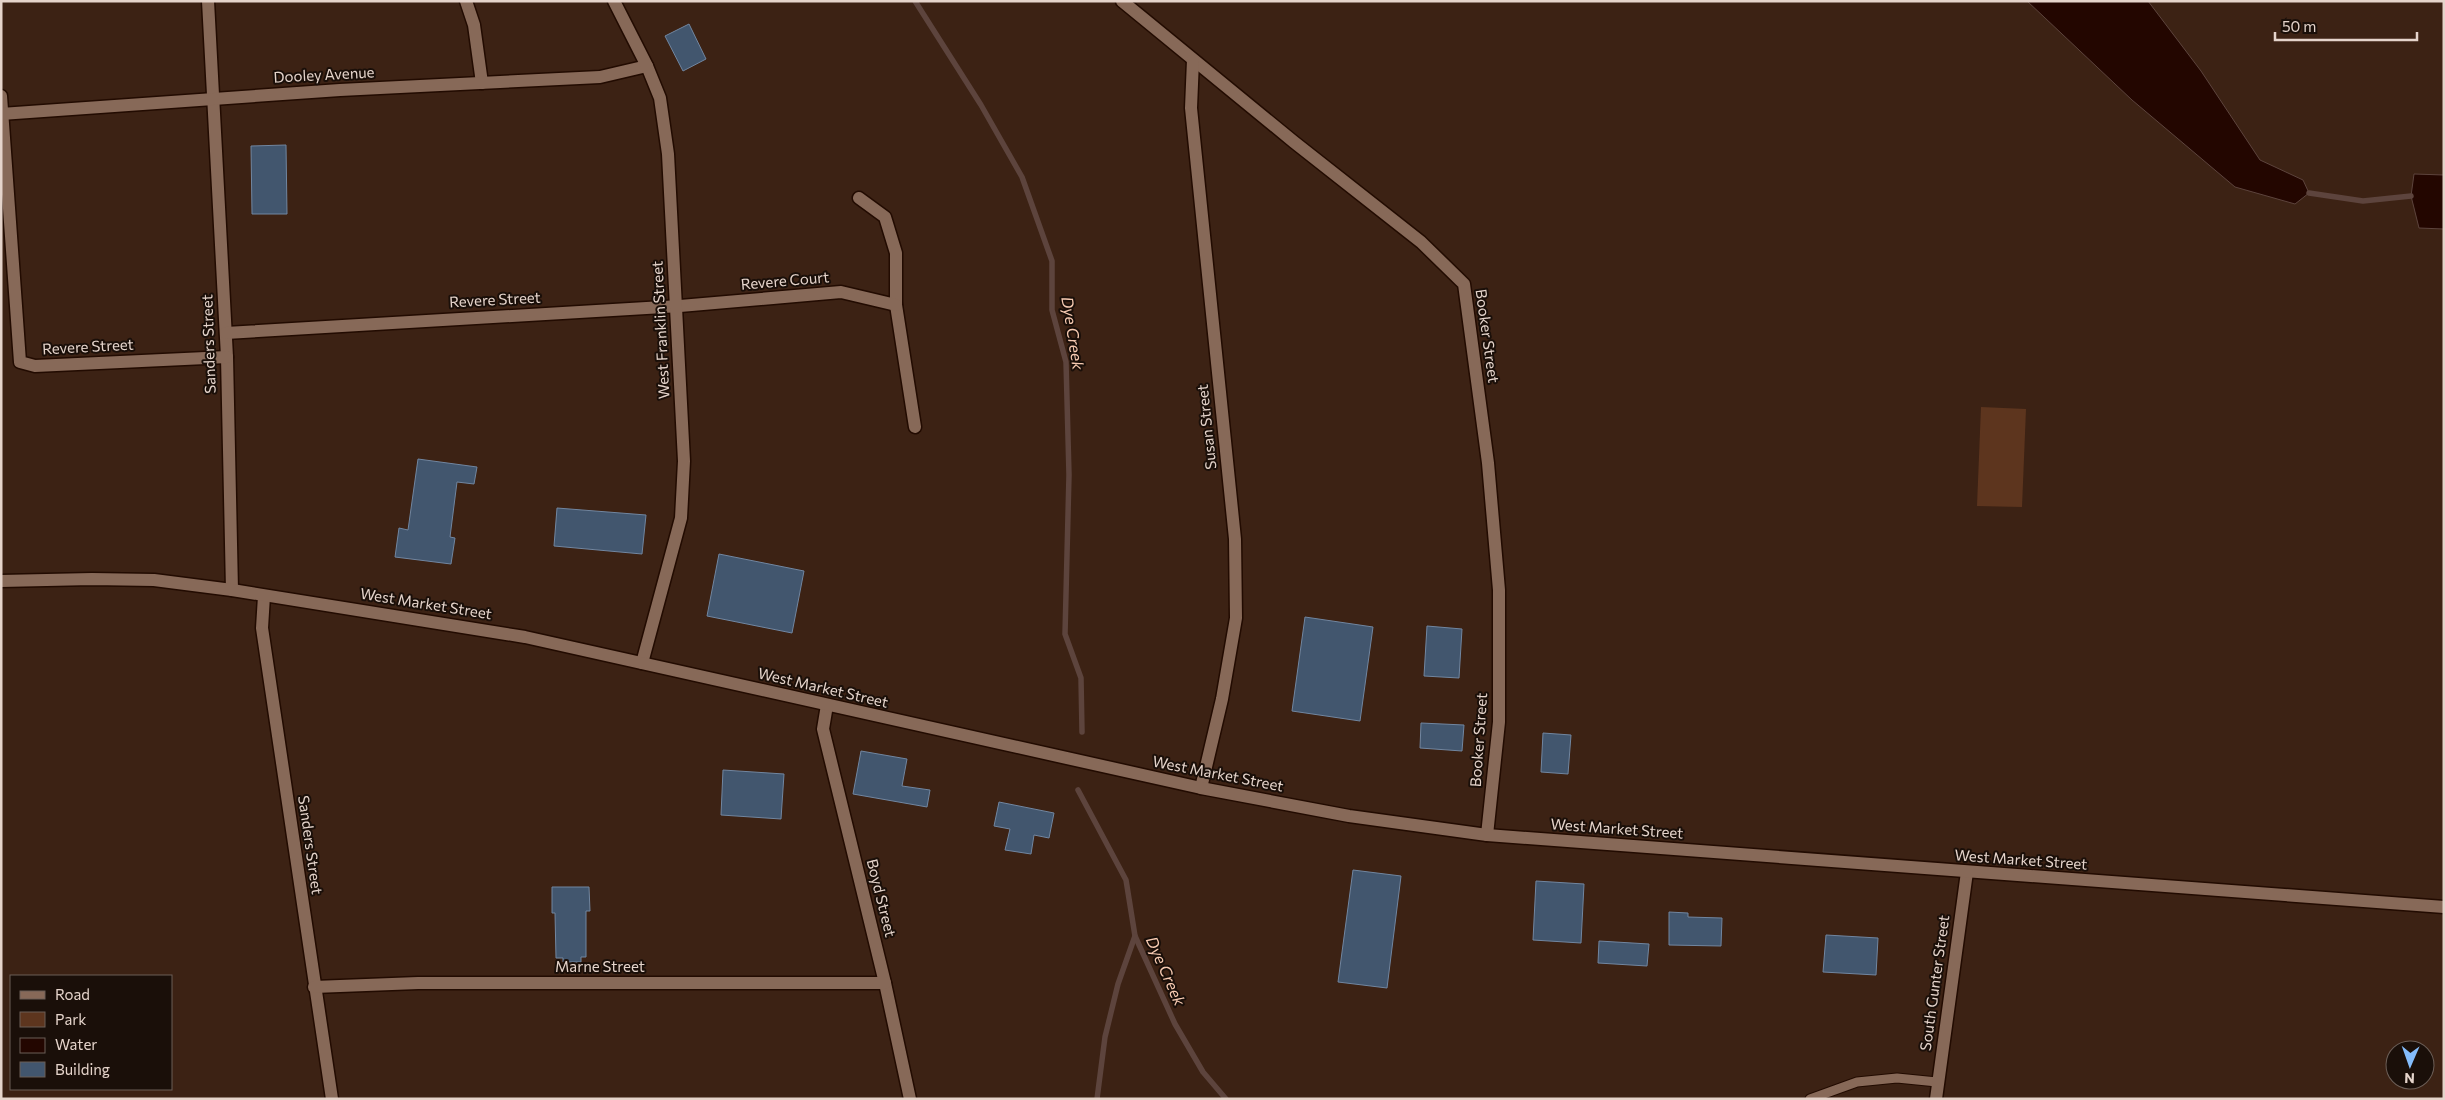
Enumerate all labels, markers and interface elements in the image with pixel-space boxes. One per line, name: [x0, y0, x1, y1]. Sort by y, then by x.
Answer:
scale bar: [2275, 10, 2418, 42]
text: 50 m: [2282, 17, 2316, 35]
street label: Dooley Avenue: [273, 62, 375, 86]
street label: West Franklin Street: [647, 261, 673, 400]
street label: Revere Court: [740, 267, 830, 293]
street label: Revere Street: [449, 288, 541, 310]
street label: Booker Street: [1472, 288, 1503, 384]
street label: Sanders Street: [197, 294, 219, 394]
water label: Dye Creek: [1058, 295, 1089, 371]
street label: Revere Street: [42, 335, 134, 357]
street label: Susan Street: [1193, 384, 1219, 471]
street label: West Market Street: [359, 584, 493, 622]
street label: West Market Street: [756, 663, 890, 711]
street label: Booker Street: [1466, 692, 1490, 788]
street label: West Market Street: [1151, 751, 1285, 795]
street label: Sanders Street: [295, 794, 327, 895]
street label: West Market Street: [1550, 814, 1684, 842]
street label: West Market Street: [1954, 845, 2088, 873]
street label: Boyd Street: [864, 857, 900, 939]
street label: South Gunter Street: [1916, 914, 1952, 1052]
water label: Dye Creek: [1143, 933, 1190, 1009]
street label: Marne Street: [555, 957, 645, 975]
legend: [10, 975, 172, 1090]
text: Road: [55, 985, 90, 1003]
text: Park: [55, 1010, 86, 1028]
text: Water: [55, 1035, 97, 1053]
north arrow: [2385, 1040, 2435, 1090]
text: Building: [55, 1060, 110, 1078]
text: N: [2404, 1070, 2415, 1087]

